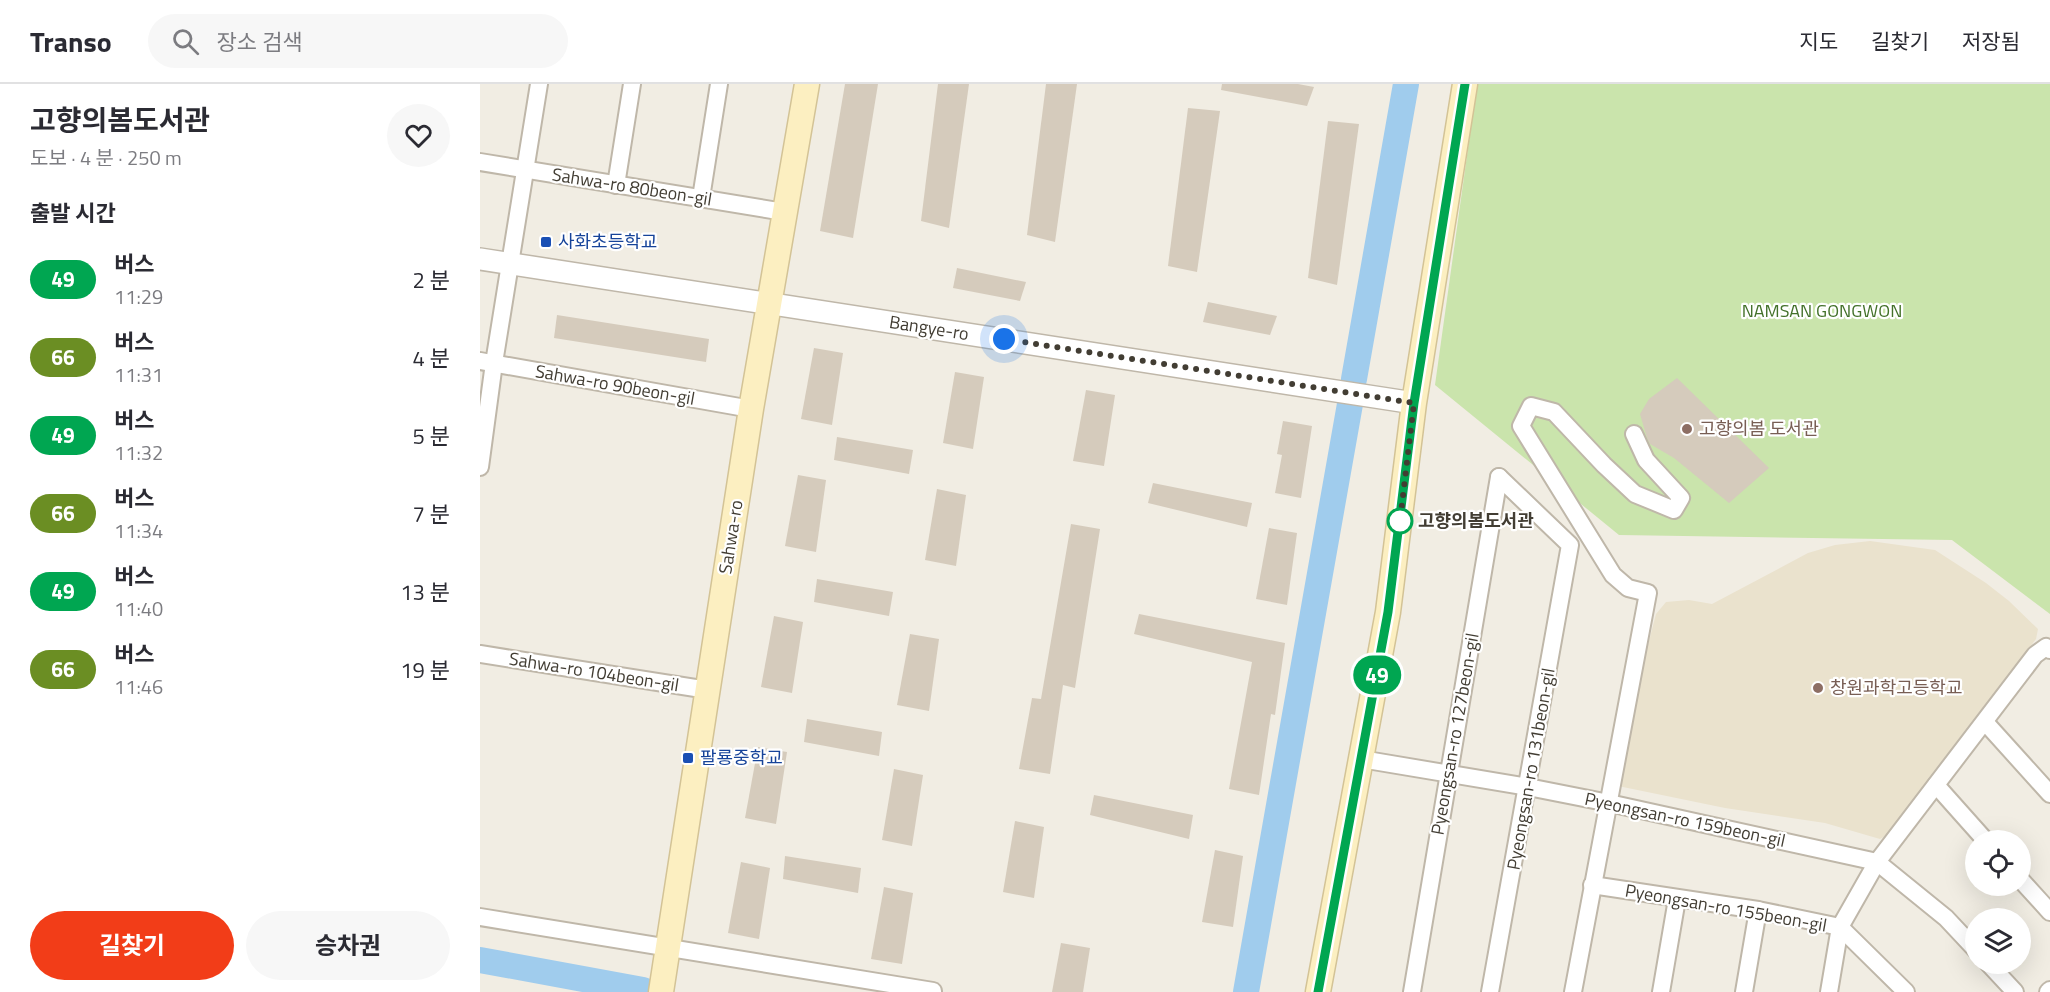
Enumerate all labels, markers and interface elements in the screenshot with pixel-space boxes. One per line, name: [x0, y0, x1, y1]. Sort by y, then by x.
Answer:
search box: [148, 14, 568, 68]
text: Transo: [30, 20, 112, 63]
icon: search: [169, 25, 202, 58]
text: 장소 검색: [217, 25, 302, 59]
text: 지도: [1799, 25, 1838, 57]
text: 길찾기: [1871, 25, 1929, 57]
text: 저장됨: [1962, 25, 2020, 57]
text: 고향의봄도서관: [30, 98, 210, 141]
button: heart: [387, 104, 450, 167]
text: 도보 · 4 분 · 250 m: [30, 142, 182, 173]
street label: Sahwa-ro 80beon-gil: [550, 161, 714, 212]
text: 출발 시간: [30, 196, 116, 230]
place label: 사화초등학교: [558, 228, 657, 255]
marker: 사화초등학교: [539, 235, 553, 249]
text: 버스: [114, 247, 154, 281]
text: 49: [51, 263, 75, 295]
text: 2 분: [413, 263, 450, 297]
text: 11:29: [114, 281, 163, 312]
park label: NAMSAN GONGWON: [1742, 297, 1902, 324]
street label: Bangye-ro: [887, 308, 971, 347]
your location: [989, 324, 1019, 354]
text: 버스: [114, 325, 154, 359]
text: 66: [51, 341, 75, 373]
text: 4 분: [413, 341, 450, 375]
street label: Sahwa-ro 90beon-gil: [533, 357, 697, 412]
text: 11:31: [114, 359, 163, 390]
text: 버스: [114, 403, 154, 437]
place label: 고향의봄 도서관: [1699, 415, 1819, 442]
text: 49: [51, 419, 75, 451]
text: 5 분: [413, 419, 450, 453]
marker: 고향의봄 도서관: [1680, 422, 1694, 436]
text: 11:32: [114, 437, 163, 468]
text: 버스: [114, 481, 154, 515]
text: 66: [51, 497, 75, 529]
text: 7 분: [413, 497, 450, 531]
street label: Sahwa-ro: [711, 498, 750, 576]
place label: 고향의봄도서관: [1418, 507, 1534, 534]
marker: 고향의봄도서관: [1387, 508, 1413, 534]
text: 11:34: [114, 515, 163, 546]
text: 버스: [114, 559, 154, 593]
text: 49: [51, 575, 75, 607]
text: 13 분: [400, 575, 450, 609]
text: 11:40: [114, 593, 163, 624]
street label: Pyeongsan-ro 127beon-gil: [1423, 631, 1486, 837]
text: 버스: [114, 637, 154, 671]
street label: Sahwa-ro 104beon-gil: [507, 645, 681, 698]
text: 66: [51, 653, 75, 685]
text: 19 분: [400, 653, 450, 687]
line badge: 49: [1350, 656, 1404, 694]
text: 49: [1365, 659, 1389, 691]
street label: Pyeongsan-ro 131beon-gil: [1499, 666, 1562, 872]
text: 11:46: [114, 671, 163, 702]
place label: 창원과학고등학교: [1830, 674, 1962, 701]
marker: 창원과학고등학교: [1811, 681, 1825, 695]
place label: 팔룡중학교: [700, 744, 783, 771]
marker: 팔룡중학교: [681, 751, 695, 765]
street label: Pyeongsan-ro 159beon-gil: [1582, 785, 1788, 854]
map controls: [1965, 830, 2031, 974]
button: locate: [1965, 830, 2031, 896]
street label: Pyeongsan-ro 155beon-gil: [1623, 876, 1829, 939]
button: layers: [1965, 908, 2031, 974]
button: 길찾기: [30, 911, 234, 980]
button: 승차권: [246, 911, 450, 980]

